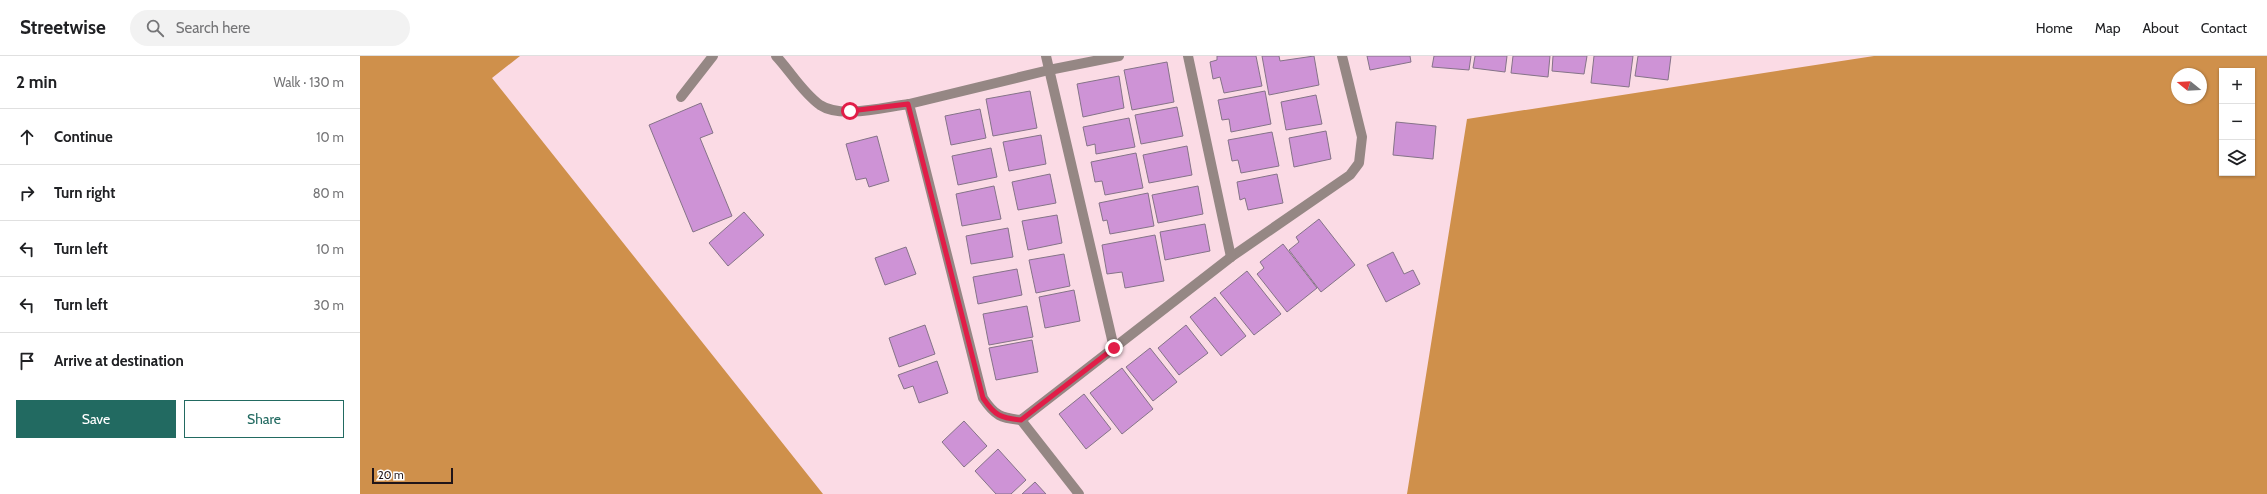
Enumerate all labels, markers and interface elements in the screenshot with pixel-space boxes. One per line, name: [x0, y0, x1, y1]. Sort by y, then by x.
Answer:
search box: [130, 10, 410, 46]
text: Streetwise: [20, 16, 106, 39]
icon: search: [144, 17, 166, 39]
text: Search here: [176, 19, 250, 37]
text: Home: [2036, 19, 2073, 37]
text: Map: [2095, 19, 2120, 37]
text: About: [2142, 19, 2179, 37]
text: Contact: [2201, 19, 2247, 37]
north arrow: [2171, 68, 2207, 104]
map controls: [2219, 68, 2255, 176]
button: +: [2219, 68, 2255, 104]
text: 2 min: [16, 72, 57, 92]
text: Walk · 130 m: [273, 74, 344, 90]
route start: [841, 102, 859, 120]
button: −: [2219, 104, 2255, 140]
icon: ahead: [16, 126, 38, 148]
text: Continue: [54, 128, 113, 146]
text: 10 m: [316, 129, 344, 145]
button: layers: [2219, 140, 2255, 176]
icon: right: [16, 182, 38, 204]
text: Turn right: [54, 184, 115, 202]
text: 80 m: [313, 185, 344, 201]
icon: left: [16, 238, 38, 260]
text: Turn left: [54, 240, 108, 258]
text: 10 m: [316, 241, 344, 257]
icon: left: [16, 294, 38, 316]
text: Turn left: [54, 296, 108, 314]
text: 30 m: [314, 297, 344, 313]
route end: [1105, 339, 1123, 357]
icon: arrive: [16, 350, 38, 372]
text: Arrive at destination: [54, 352, 184, 370]
button: Save: [16, 400, 176, 438]
button: Share: [184, 400, 344, 438]
scale bar: [372, 466, 453, 485]
text: 20 m: [378, 468, 404, 482]

